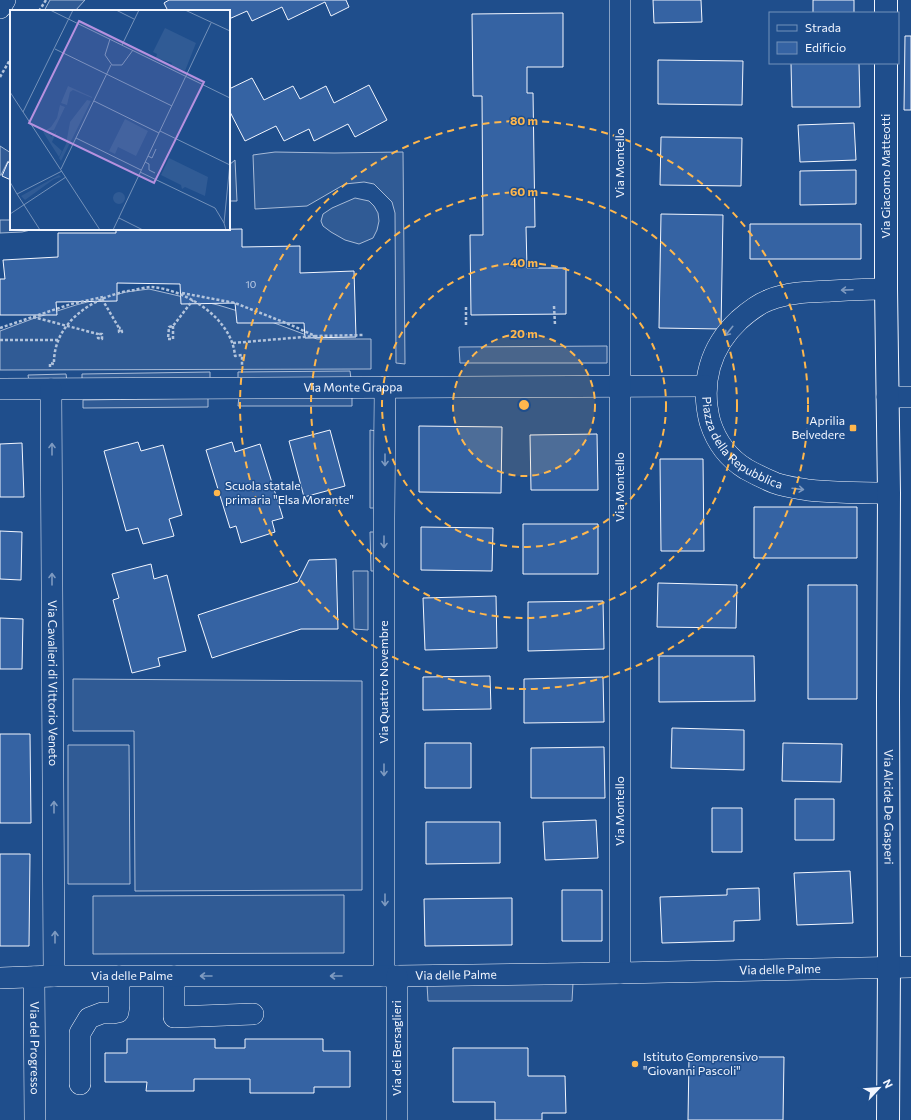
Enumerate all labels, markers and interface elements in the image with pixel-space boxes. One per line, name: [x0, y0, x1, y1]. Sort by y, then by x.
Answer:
inset map: [10, 10, 230, 230]
legend: [769, 12, 899, 64]
text: Strada: [805, 20, 841, 34]
text: Edificio: [805, 40, 846, 54]
text: 80 m: [510, 113, 538, 127]
street label: Via Giacomo Matteotti: [878, 114, 892, 238]
street label: Via Montello: [612, 128, 626, 198]
text: 60 m: [510, 184, 538, 198]
text: 40 m: [510, 255, 538, 269]
house number: 10: [246, 278, 256, 290]
one-way arrow: [841, 286, 854, 294]
text: 20 m: [510, 326, 538, 340]
one-way arrow: [725, 326, 734, 337]
street label: Via Monte Grappa: [303, 379, 403, 394]
street label: Piazza della Repubblica: [700, 396, 784, 491]
centre of rings: [517, 398, 531, 412]
place label: Aprilia Belvedere: [791, 413, 845, 441]
marker: Aprilia Belvedere: [848, 423, 858, 433]
one-way arrow: [48, 443, 56, 456]
street label: Via Montello: [612, 452, 626, 522]
one-way arrow: [381, 453, 389, 466]
place label: Scuola statale primaria "Elsa Morante": [225, 478, 354, 506]
one-way arrow: [791, 485, 804, 492]
marker: Scuola statale primaria "Elsa Morante": [212, 488, 222, 498]
one-way arrow: [380, 535, 388, 548]
one-way arrow: [48, 573, 56, 586]
street label: Via Cavalieri di Vittorio Veneto: [46, 600, 61, 766]
street label: Via Quattro Novembre: [376, 620, 390, 744]
street label: Via Alcide De Gasperi: [882, 749, 897, 865]
one-way arrow: [380, 763, 388, 776]
street label: Via Montello: [612, 776, 626, 846]
one-way arrow: [50, 801, 57, 814]
one-way arrow: [381, 893, 389, 906]
one-way arrow: [51, 931, 59, 944]
street label: Via delle Palme: [739, 961, 821, 977]
street label: Via delle Palme: [415, 967, 497, 982]
street label: Via delle Palme: [91, 968, 173, 982]
one-way arrow: [200, 972, 213, 980]
one-way arrow: [330, 972, 343, 980]
street label: Via dei Bersaglieri: [389, 1000, 403, 1096]
street label: Via del Progresso: [28, 1001, 43, 1095]
place label: Istituto Comprensivo "Giovanni Pascoli": [643, 1049, 758, 1077]
marker: Istituto Comprensivo "Giovanni Pascoli": [630, 1059, 640, 1069]
north arrow: [859, 1068, 899, 1108]
text: N: [881, 1077, 896, 1090]

